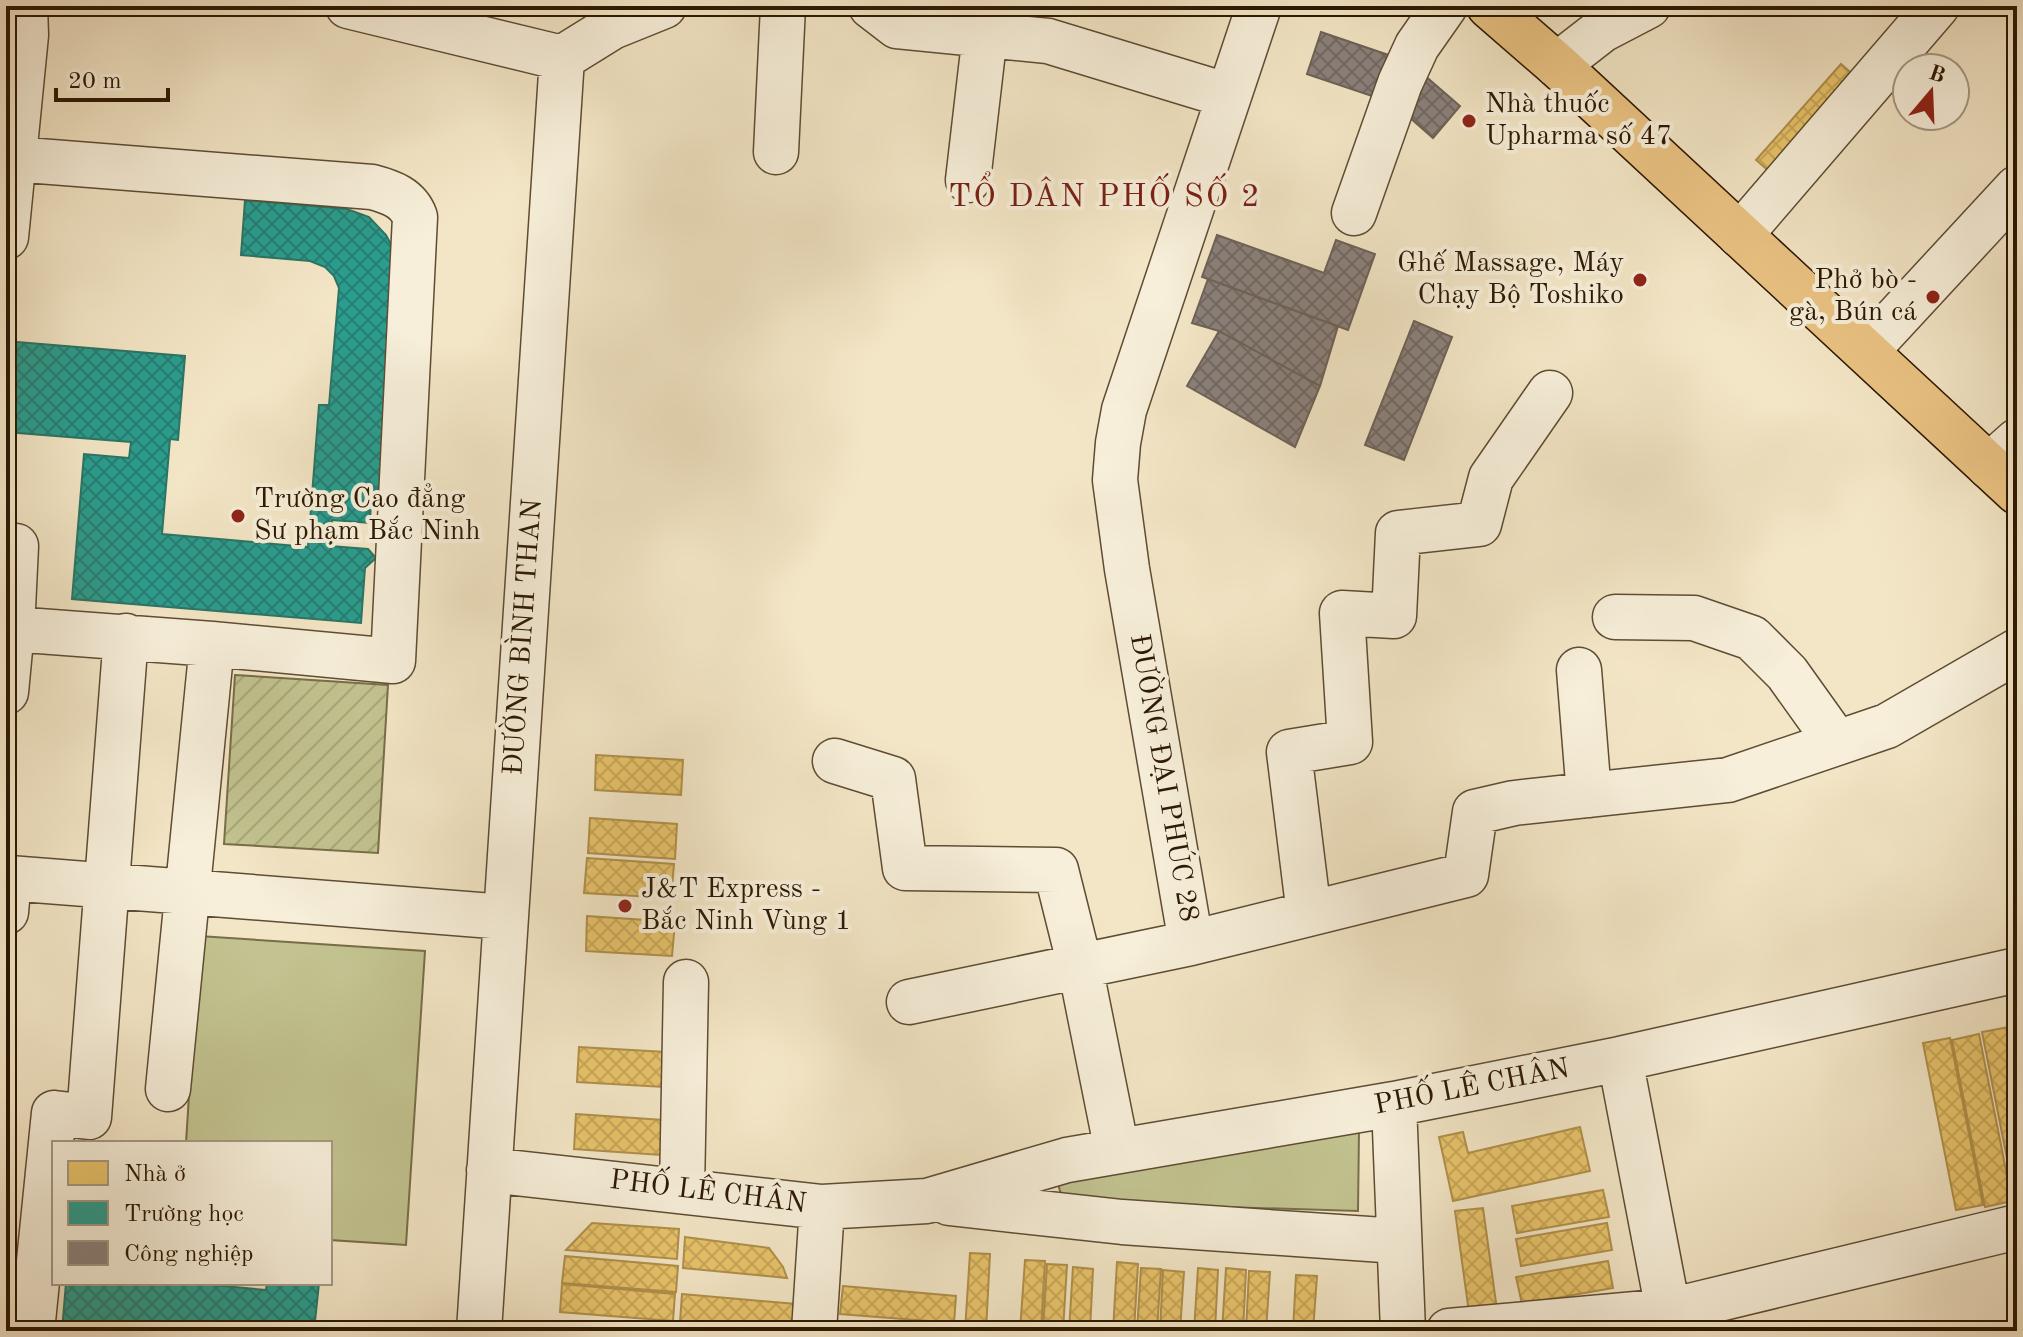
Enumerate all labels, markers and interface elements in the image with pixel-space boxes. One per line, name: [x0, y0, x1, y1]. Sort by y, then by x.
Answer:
scale bar: [56, 52, 168, 102]
north arrow: [1891, 52, 1971, 132]
text: B: [1926, 62, 1948, 88]
text: 20 m: [68, 70, 122, 94]
place label: Nhà thuốc Upharma số 47: [1485, 90, 1672, 151]
marker: Nhà thuốc Upharma số 47: [1460, 112, 1478, 130]
district label: TỔ DÂN PHỐ SỐ 2: [948, 171, 1262, 214]
place label: Ghế Massage, Máy Chạy Bộ Toshiko: [1397, 249, 1624, 310]
place label: Phở bò - gà, Bún cá: [1789, 267, 1917, 327]
marker: Ghế Massage, Máy Chạy Bộ Toshiko: [1631, 271, 1649, 289]
marker: Phở bò - gà, Bún cá: [1924, 288, 1942, 306]
place label: Trường Cao đẳng Sư phạm Bắc Ninh: [254, 483, 480, 546]
street label: ĐƯỜNG BÌNH THAN: [495, 497, 548, 776]
marker: Trường Cao đẳng Sư phạm Bắc Ninh: [229, 507, 247, 525]
street label: ĐƯỜNG ĐẠI PHÚC 28: [1124, 631, 1207, 924]
place label: J&T Express - Bắc Ninh Vùng 1: [641, 876, 851, 936]
marker: J&T Express - Bắc Ninh Vùng 1: [616, 897, 634, 915]
street label: PHỐ LÊ CHÂN: [1370, 1047, 1572, 1121]
legend: [52, 1141, 332, 1285]
street label: PHỐ LÊ CHÂN: [608, 1159, 809, 1219]
text: Nhà ở: [124, 1163, 186, 1187]
text: Trường học: [124, 1203, 244, 1227]
text: Công nghiệp: [124, 1243, 254, 1267]

